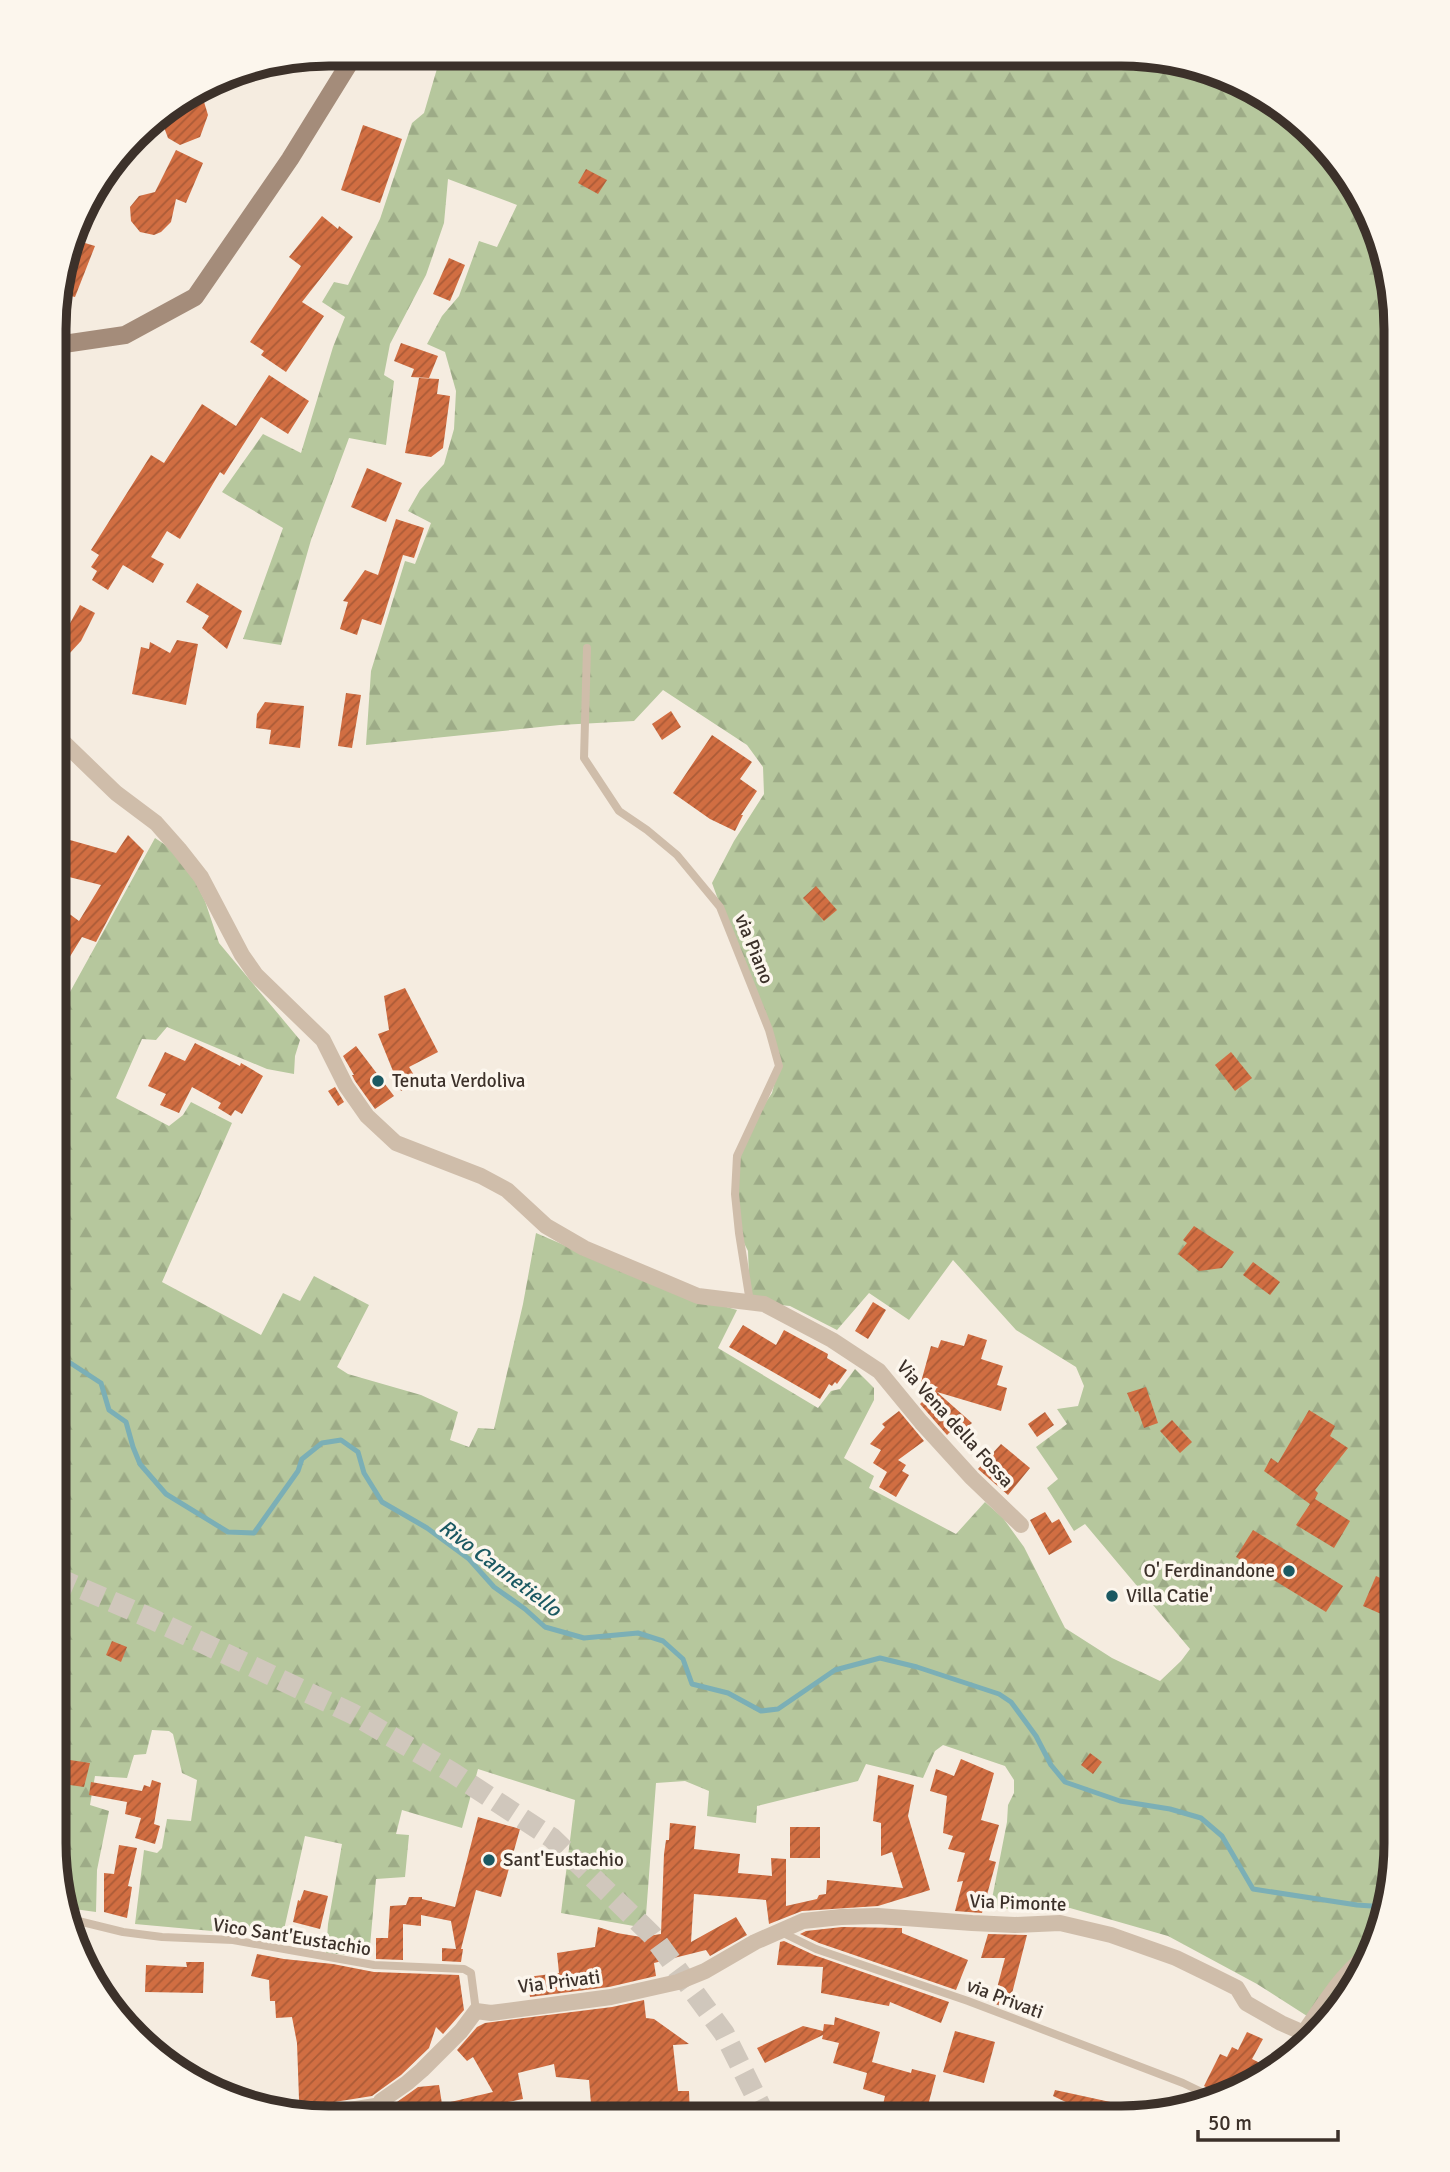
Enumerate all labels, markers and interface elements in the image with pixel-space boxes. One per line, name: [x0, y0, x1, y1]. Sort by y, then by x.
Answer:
street label: via Piano: [729, 911, 779, 988]
place label: Tenuta Verdoliva: [392, 1069, 525, 1093]
marker: Tenuta Verdoliva: [370, 1073, 386, 1089]
street label: Via Vena della Fossa: [891, 1355, 1019, 1493]
water label: Rivo Cannetiello: [434, 1514, 567, 1623]
place label: O' Ferdinandone: [1143, 1559, 1275, 1583]
marker: O' Ferdinandone: [1281, 1563, 1297, 1579]
place label: Villa Catie': [1126, 1584, 1213, 1608]
marker: Villa Catie': [1104, 1588, 1120, 1604]
place label: Sant'Eustachio: [503, 1848, 624, 1872]
marker: Sant'Eustachio: [481, 1852, 497, 1868]
street label: Via Pimonte: [969, 1889, 1067, 1917]
street label: Vico Sant'Eustachio: [211, 1913, 373, 1961]
street label: Via Privati: [517, 1965, 601, 1999]
street label: via Privati: [963, 1973, 1047, 2025]
scale bar: [1198, 2098, 1338, 2142]
text: 50 m: [1208, 2110, 1252, 2136]

